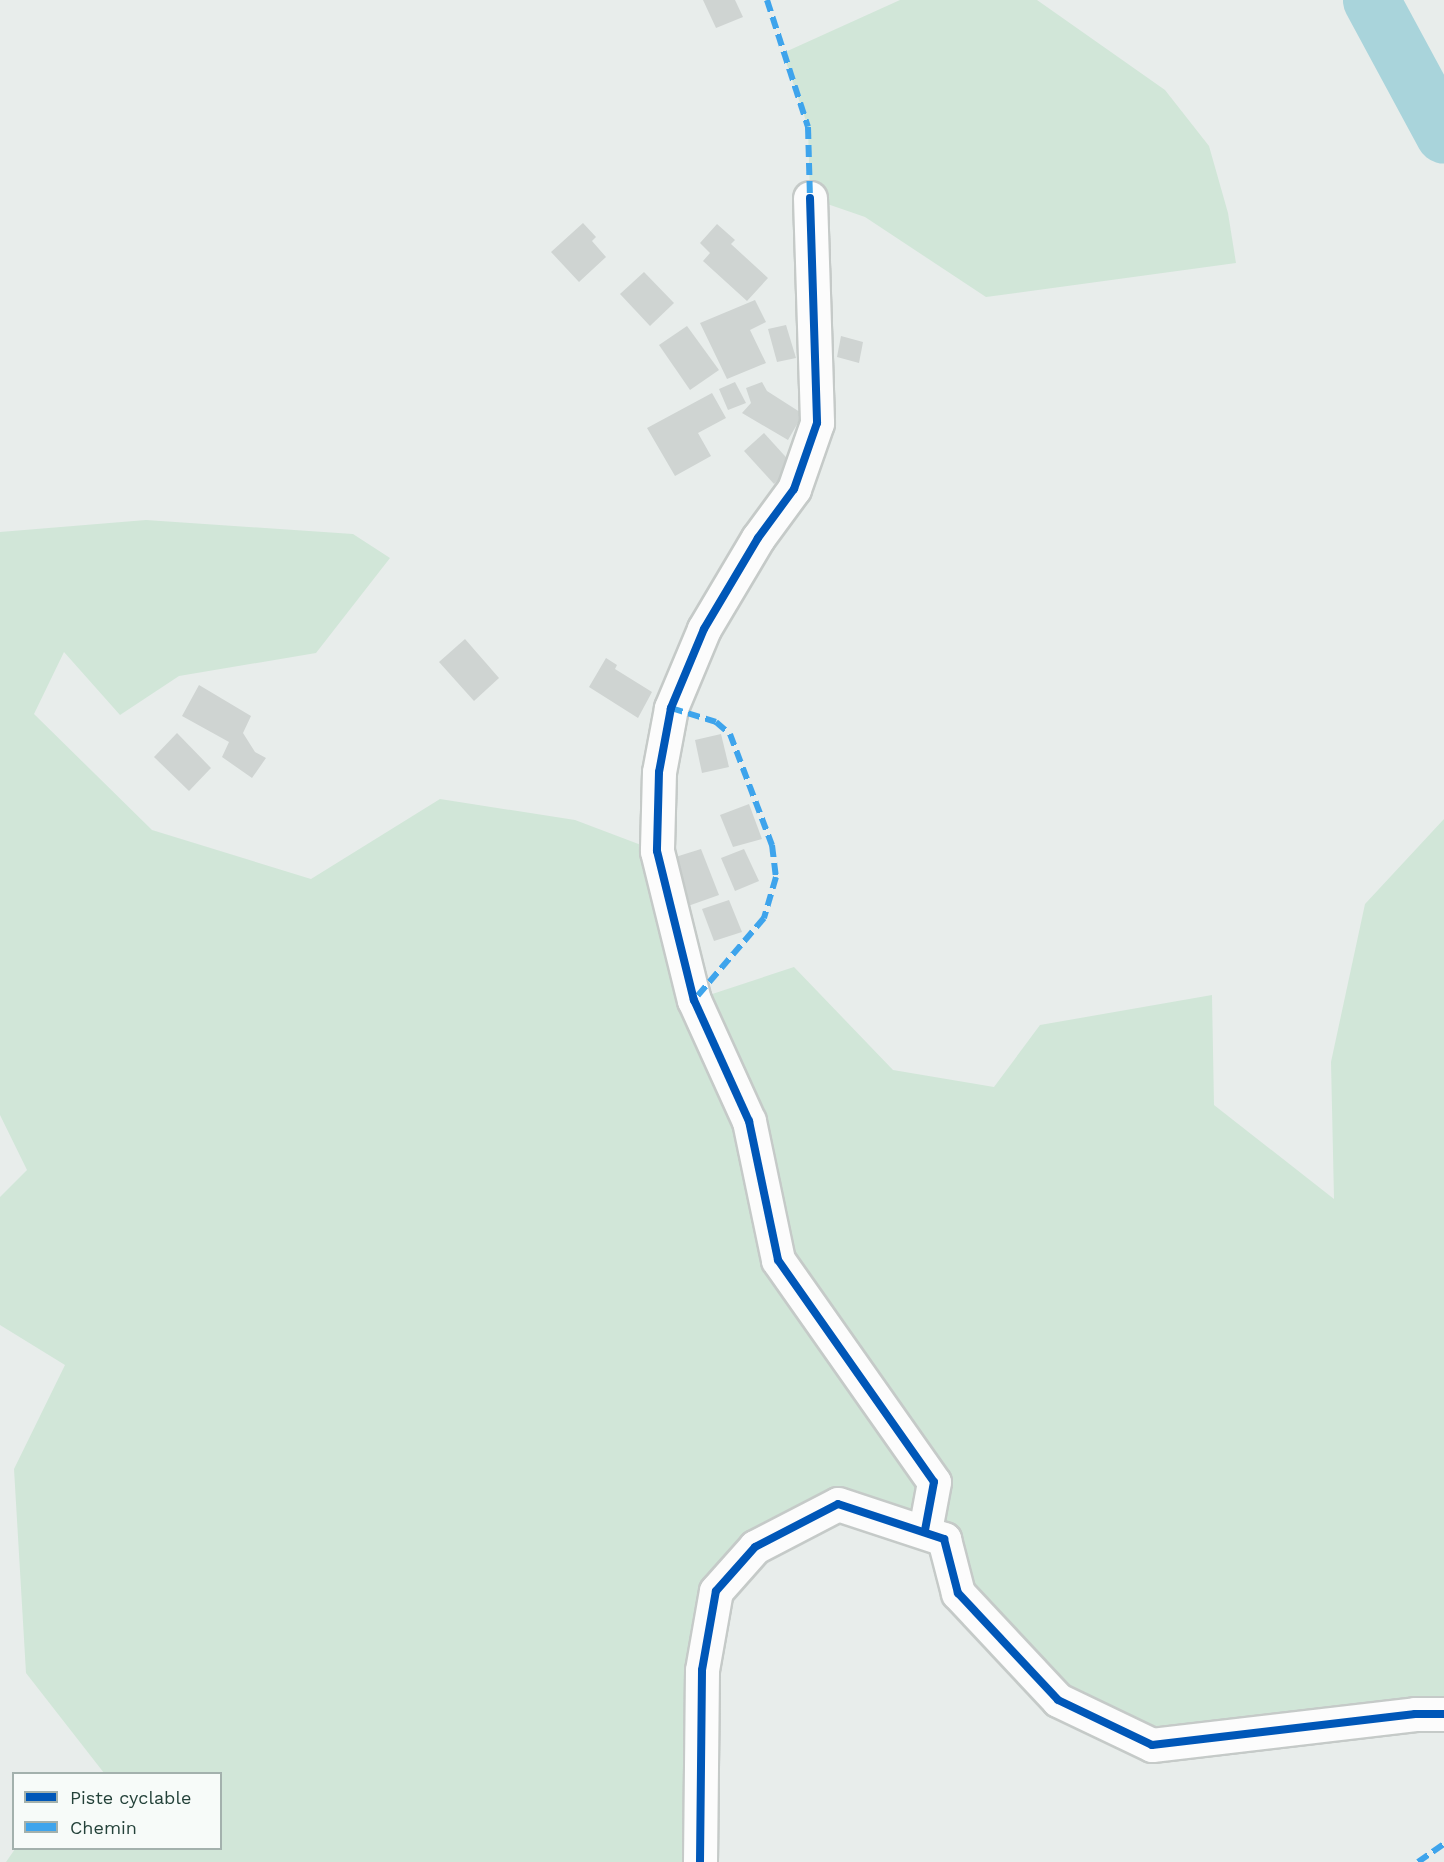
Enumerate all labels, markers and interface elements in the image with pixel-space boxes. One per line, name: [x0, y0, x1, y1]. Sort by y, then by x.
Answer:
legend: [12, 1772, 222, 1850]
text: Piste cyclable: [70, 1787, 191, 1808]
text: Chemin: [70, 1817, 137, 1838]

